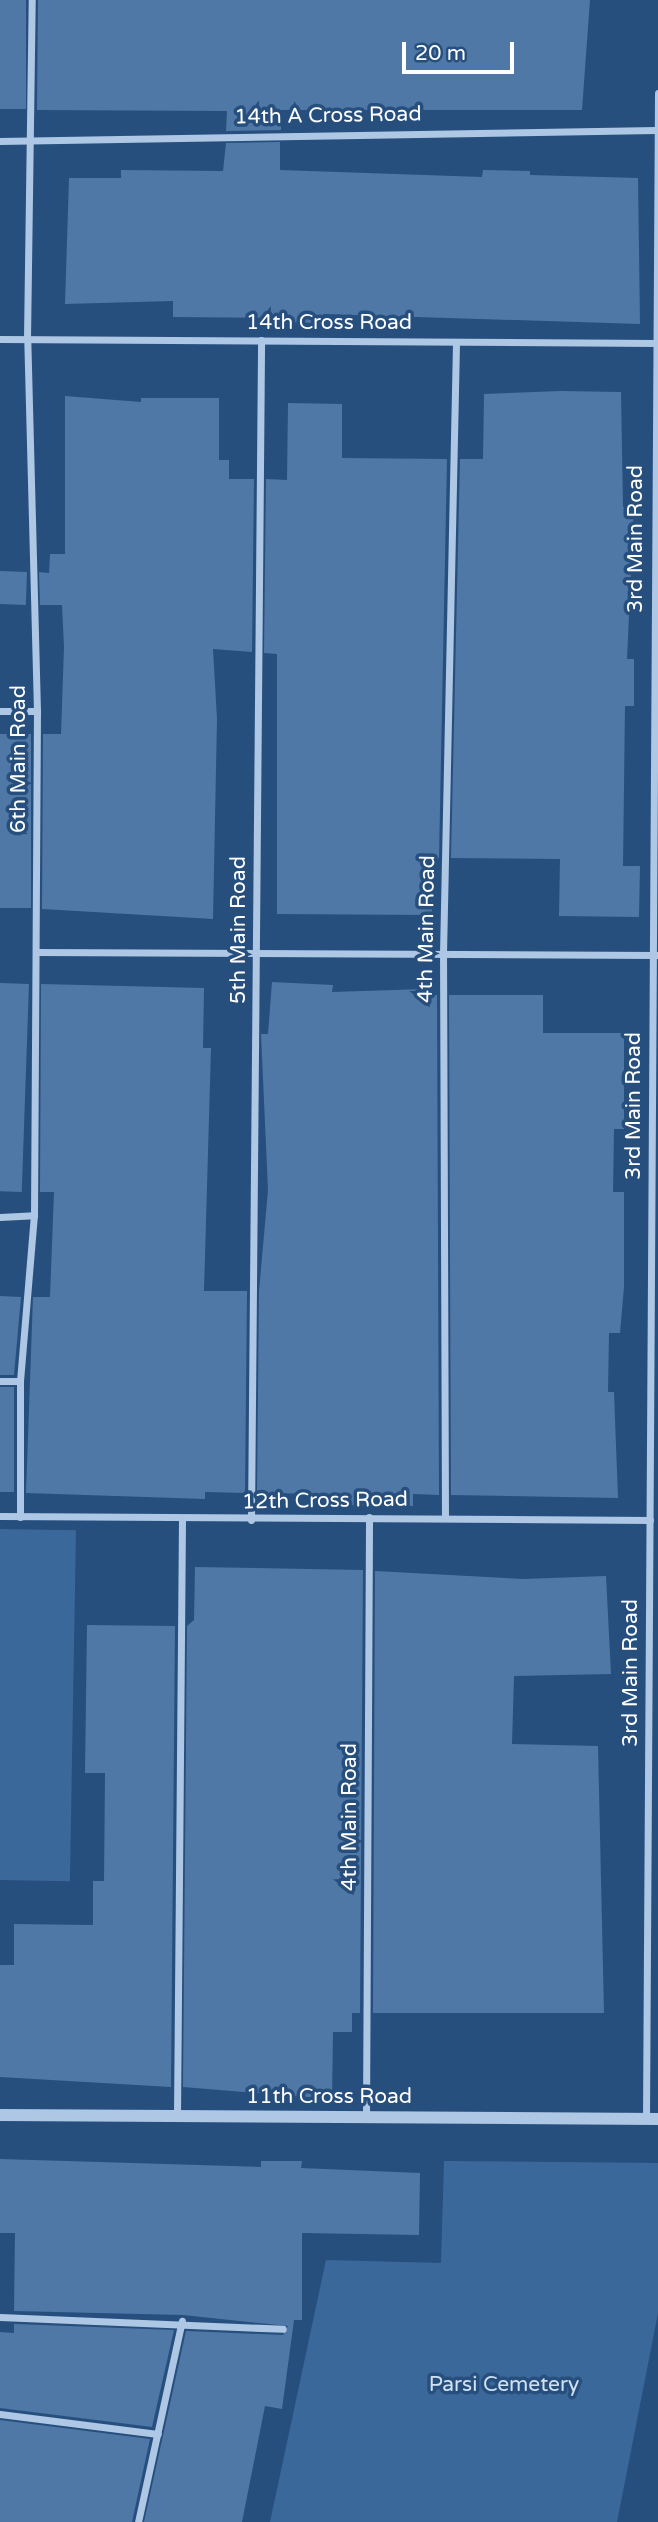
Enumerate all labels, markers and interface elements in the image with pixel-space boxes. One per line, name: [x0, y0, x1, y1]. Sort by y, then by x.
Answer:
scale bar: [406, 28, 518, 72]
text: 20 m: [415, 41, 466, 66]
street label: 14th A Cross Road: [234, 102, 422, 130]
street label: 14th Cross Road: [246, 310, 412, 336]
street label: 3rd Main Road: [623, 465, 649, 613]
street label: 6th Main Road: [6, 685, 32, 833]
street label: 4th Main Road: [413, 855, 441, 1003]
street label: 5th Main Road: [226, 856, 252, 1004]
street label: 3rd Main Road: [621, 1032, 647, 1180]
street label: 12th Cross Road: [242, 1487, 408, 1515]
street label: 3rd Main Road: [618, 1599, 644, 1747]
street label: 4th Main Road: [337, 1743, 363, 1891]
street label: 11th Cross Road: [246, 2084, 412, 2110]
park label: Parsi Cemetery: [429, 2372, 579, 2398]

